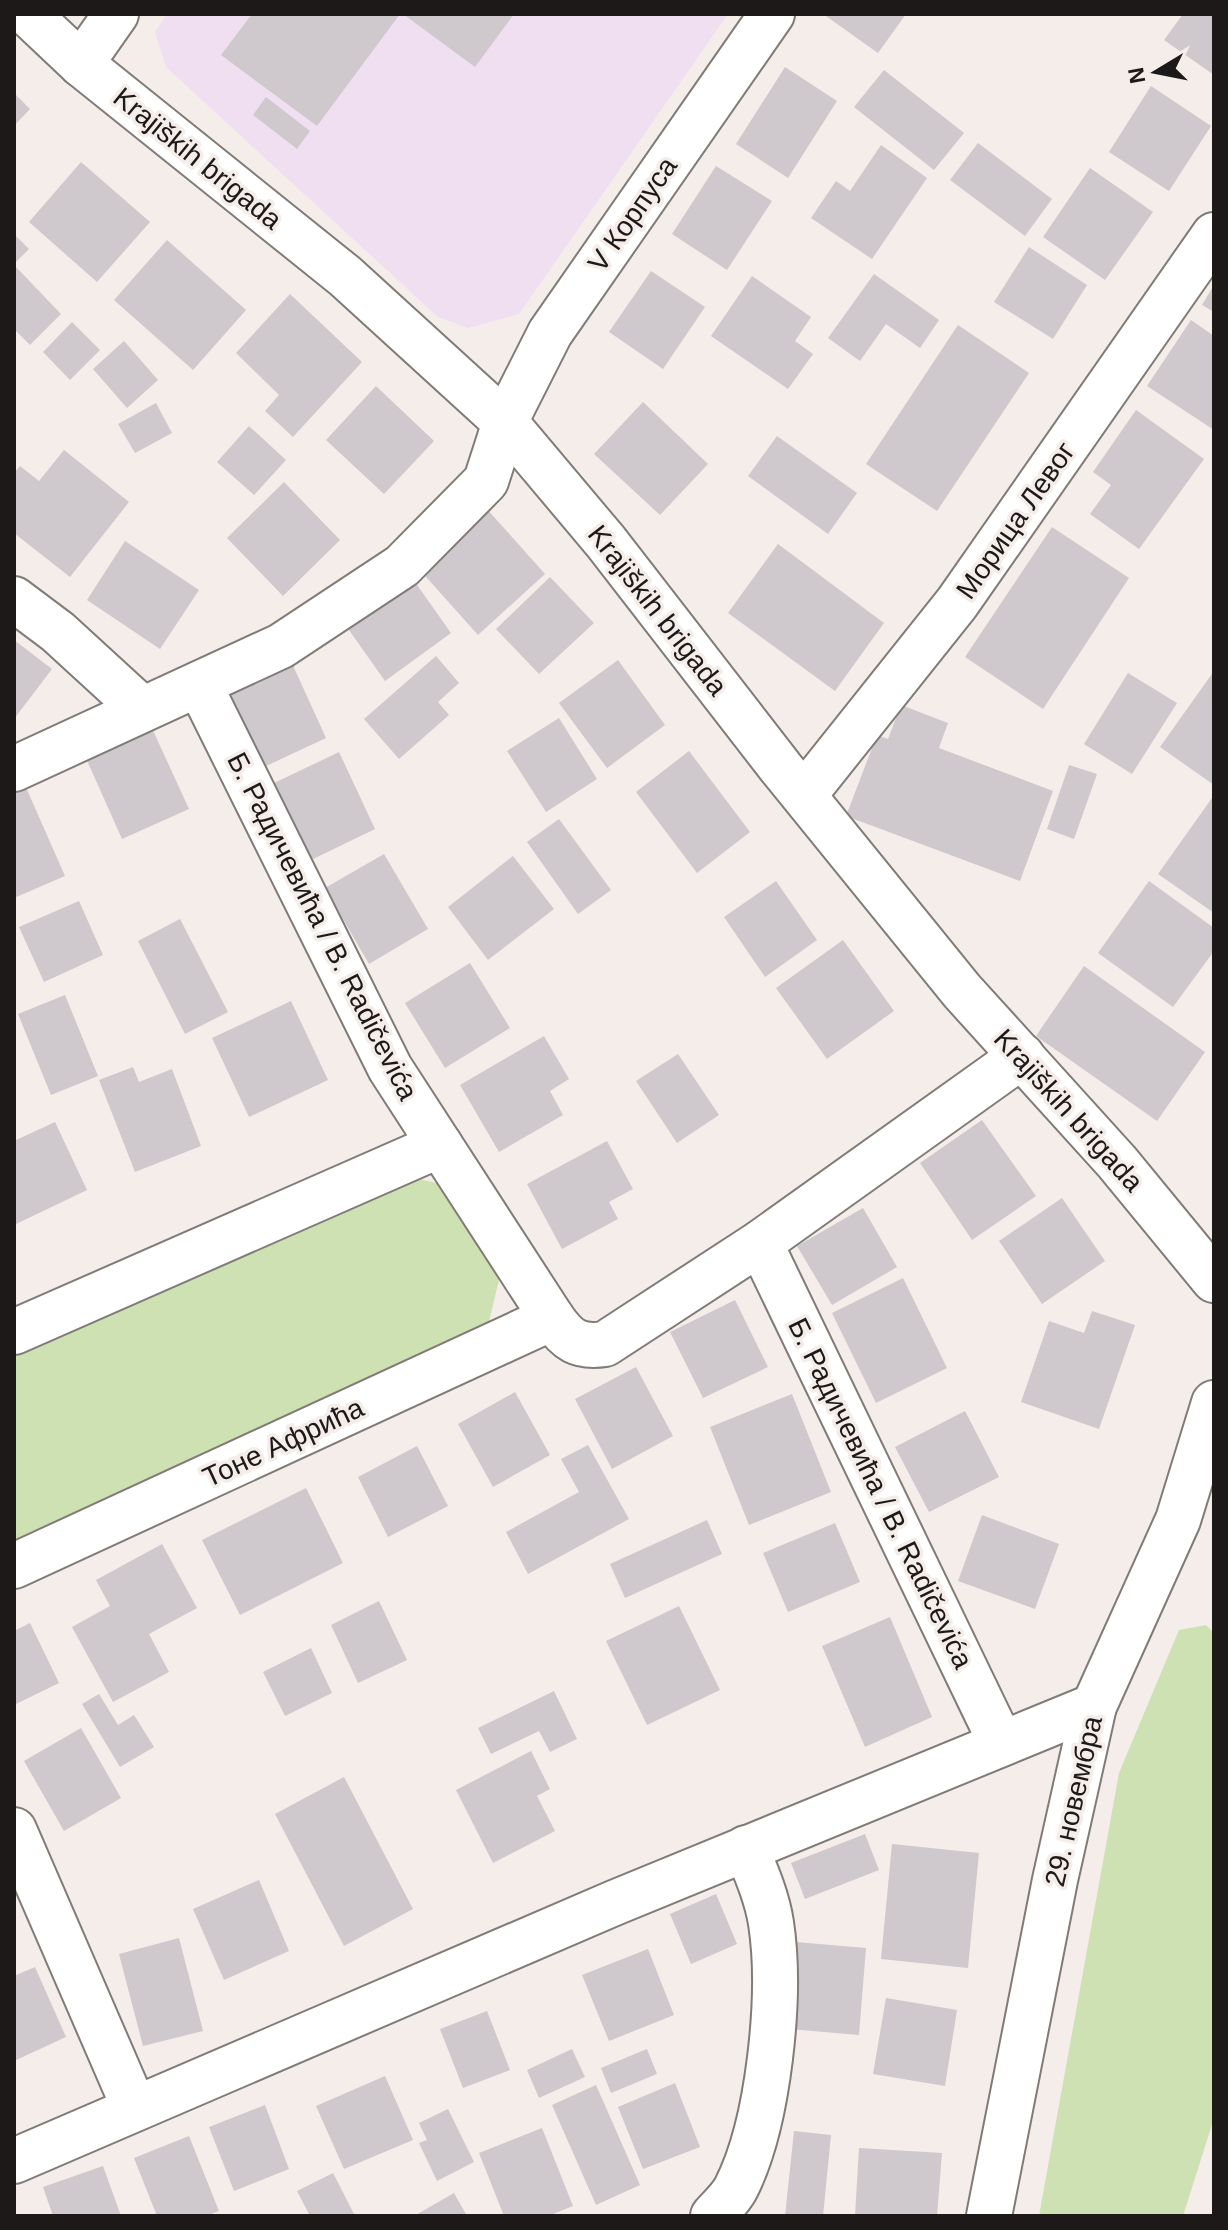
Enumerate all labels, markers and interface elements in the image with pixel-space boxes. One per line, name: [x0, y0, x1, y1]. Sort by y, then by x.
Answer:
north arrow: [1116, 32, 1196, 112]
text: N: [1123, 65, 1150, 85]
street label: Krajiških brigada: [107, 81, 288, 236]
street label: V Корпуса: [582, 151, 683, 277]
street label: Морица Левог: [950, 436, 1081, 605]
street label: Krajiških brigada: [582, 519, 734, 702]
street label: Б. Радичевића / B. Radičevića: [221, 747, 424, 1105]
street label: Krajiških brigada: [988, 1023, 1150, 1198]
street label: Б. Радичевића / B. Radičevića: [782, 1313, 979, 1674]
street label: Тоне Афрића: [198, 1392, 369, 1493]
street label: 29. новембра: [1039, 1712, 1108, 1889]

